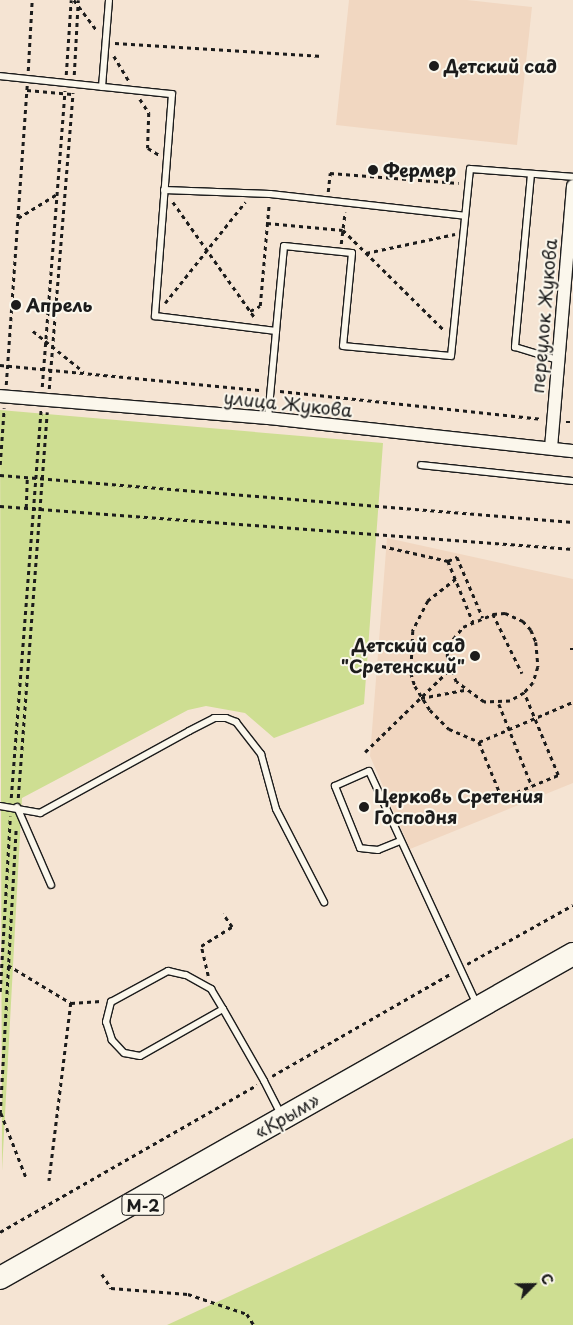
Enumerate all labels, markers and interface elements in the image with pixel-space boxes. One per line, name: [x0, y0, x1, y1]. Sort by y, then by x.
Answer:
place label: Детский сад: [444, 55, 558, 77]
marker: Детский сад: [428, 60, 440, 72]
place label: Фермер: [383, 159, 456, 181]
marker: Фермер: [367, 164, 379, 176]
street label: переулок Жукова: [526, 237, 562, 395]
place label: Апрель: [26, 294, 92, 316]
marker: Апрель: [10, 299, 22, 311]
street label: улица Жукова: [222, 386, 354, 422]
place label: Детский сад "Сретенский": [341, 635, 465, 678]
marker: Детский сад "Сретенский": [469, 650, 481, 662]
place label: Церковь Сретения Господня: [374, 786, 544, 829]
marker: Церковь Сретения Господня: [358, 801, 370, 813]
street label: «Крым»: [251, 1089, 323, 1143]
road number: М-2: [120, 1192, 166, 1218]
north arrow: [508, 1260, 558, 1310]
text: С: [536, 1270, 559, 1288]

